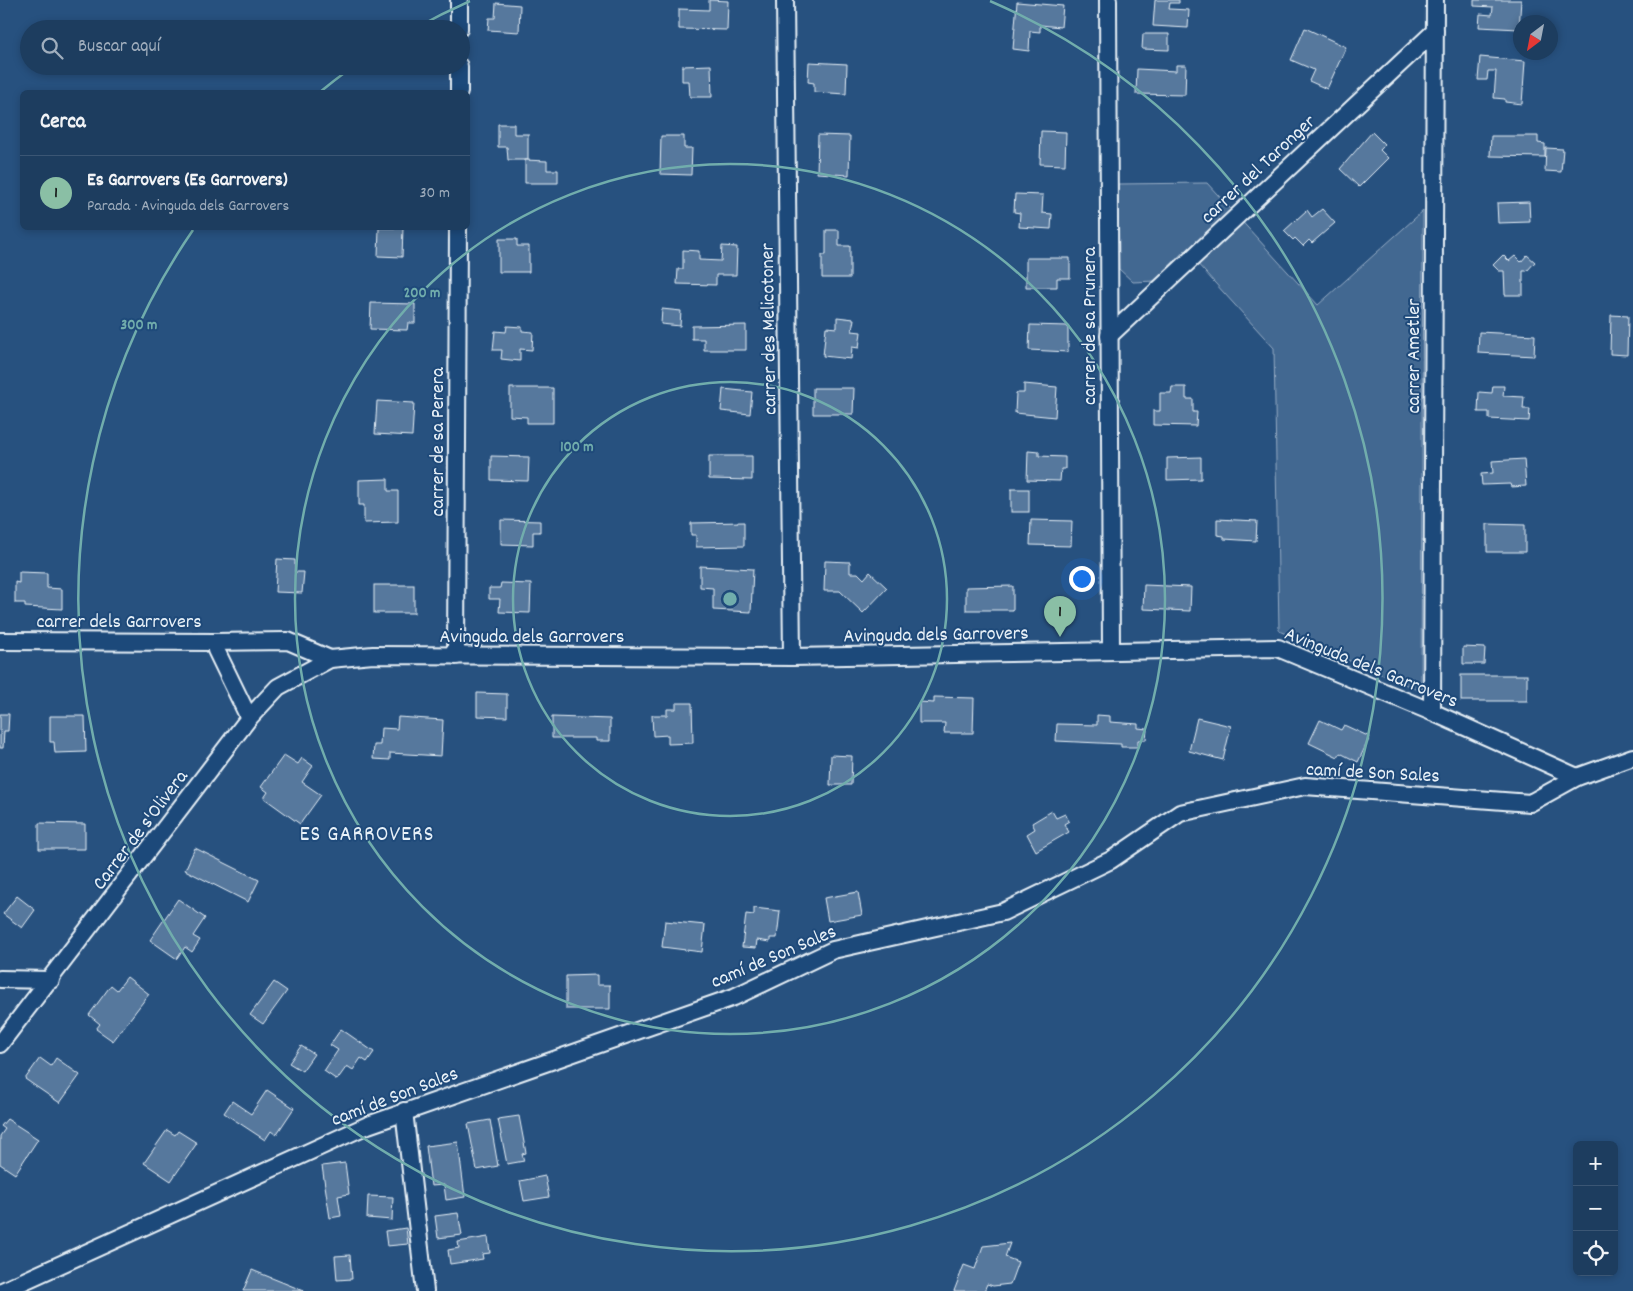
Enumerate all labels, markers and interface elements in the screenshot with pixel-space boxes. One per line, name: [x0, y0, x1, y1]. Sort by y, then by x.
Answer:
north arrow: [1513, 15, 1558, 60]
search box: [20, 20, 470, 75]
icon: search: [38, 34, 66, 62]
text: Buscar aquí: [78, 34, 160, 61]
text: Cerca: [40, 108, 86, 138]
street label: carrer del Taronger: [1195, 109, 1323, 231]
text: Es Garrovers (Es Garrovers): [87, 168, 288, 195]
text: 1: [54, 182, 58, 205]
text: 30 m: [420, 182, 450, 205]
text: Parada · Avinguda dels Garrovers: [87, 195, 289, 218]
street label: carrer des Melicotoner: [754, 242, 785, 415]
street label: carrer de sa Prunera: [1077, 246, 1105, 405]
text: 200 m: [404, 283, 440, 305]
street label: carrer Ametler: [1401, 298, 1429, 413]
text: 300 m: [121, 315, 157, 337]
street label: carrer de sa Perera: [425, 367, 453, 517]
text: 100 m: [560, 437, 594, 459]
your location: [1069, 566, 1095, 592]
centre of rings: [721, 590, 739, 608]
pin: 1: [1044, 596, 1076, 637]
street label: carrer dels Garrovers: [36, 609, 202, 637]
street label: Avinguda dels Garrovers: [843, 620, 1029, 652]
street label: Avinguda dels Garrovers: [1280, 621, 1462, 716]
street label: Avinguda dels Garrovers: [439, 624, 625, 652]
street label: camí de Son Sales: [1305, 757, 1440, 791]
street label: Carrer de s'Olivera: [87, 764, 196, 897]
district label: ES GARROVERS: [300, 820, 434, 851]
street label: camí de Son Sales: [707, 919, 841, 997]
street label: camí de Son Sales: [328, 1061, 463, 1135]
map controls: [1573, 1141, 1618, 1276]
button: +: [1573, 1141, 1618, 1186]
button: −: [1573, 1186, 1618, 1231]
button: locate: [1573, 1231, 1618, 1276]

